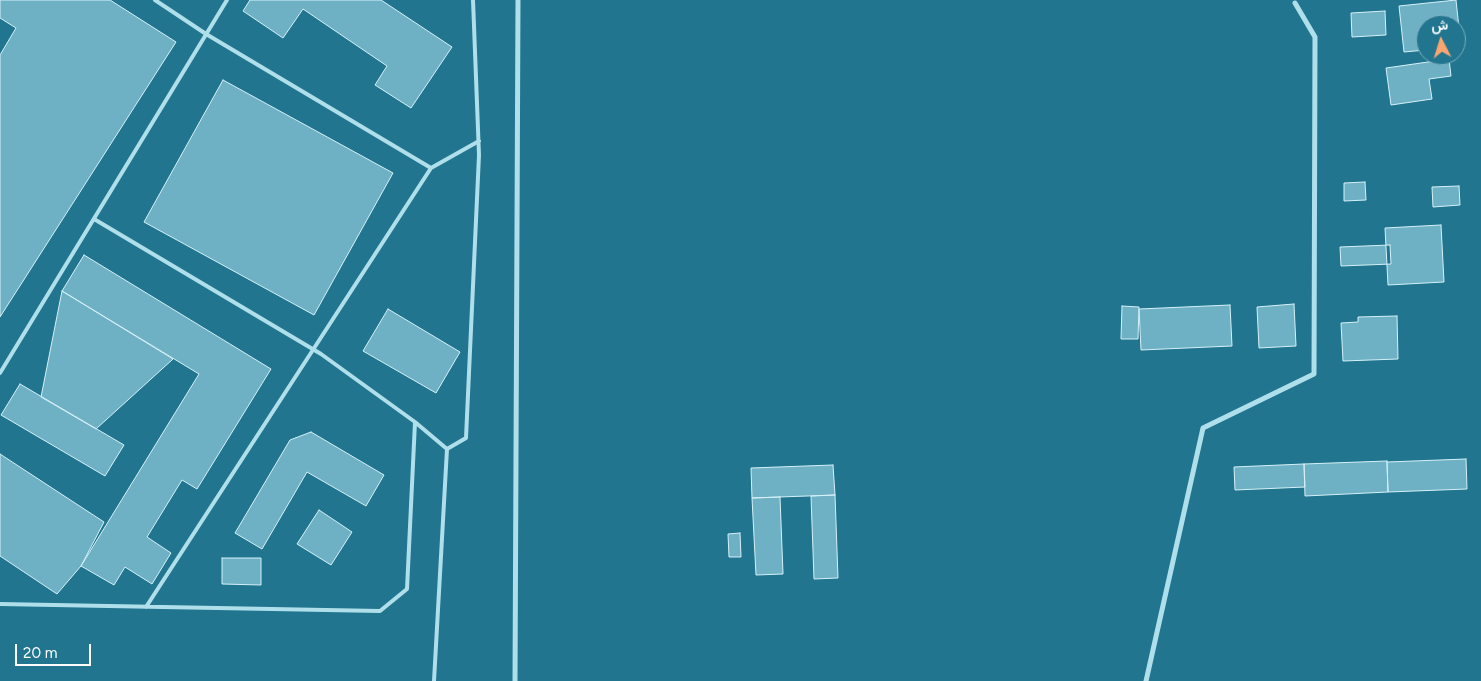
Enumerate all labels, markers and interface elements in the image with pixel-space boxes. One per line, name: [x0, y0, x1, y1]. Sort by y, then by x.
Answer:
north arrow: [1416, 15, 1466, 65]
text: ش: [1431, 16, 1449, 35]
scale bar: [18, 634, 94, 666]
text: 20 m: [23, 644, 57, 662]

